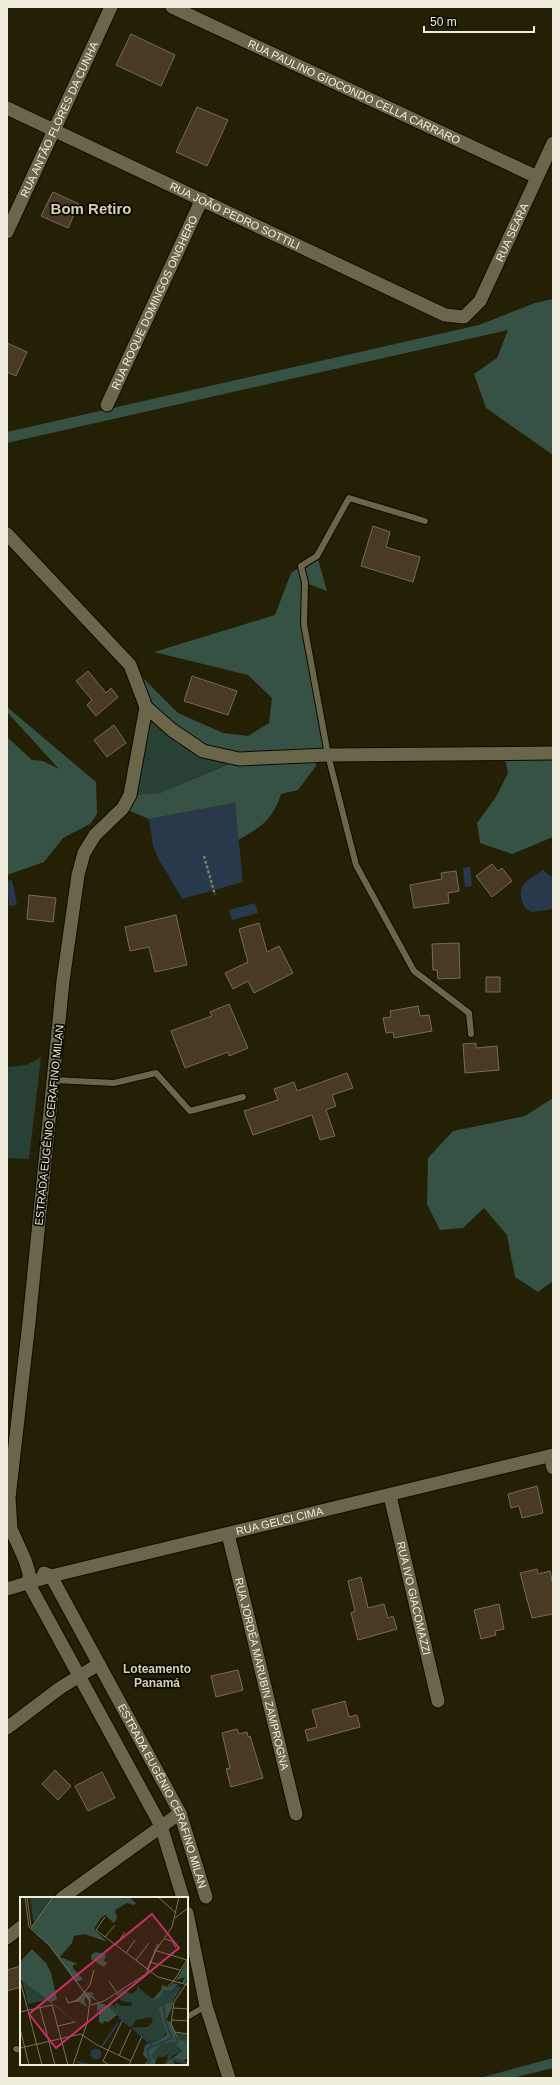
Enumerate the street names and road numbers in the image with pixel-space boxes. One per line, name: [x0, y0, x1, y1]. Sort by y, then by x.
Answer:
street label: RUA PAULINO GIOCONDO CELLA CARRARO: [246, 37, 463, 147]
street label: RUA ANTÃO FLORES DA CUNHA: [18, 39, 100, 199]
street label: RUA JOÃO PEDRO SOTTILI: [168, 180, 302, 252]
street label: RUA SEARA: [493, 200, 531, 263]
street label: RUA ROQUE DOMINGOS ONGHERO: [109, 213, 200, 391]
street label: ESTRADA EUGÊNIO CERAFINO MILAN: [32, 1024, 66, 1226]
street label: RUA GELCI CIMA: [235, 1504, 325, 1537]
street label: RUA IVO GIACOMAZZI: [395, 1540, 433, 1656]
street label: RUA JORDÉA MARUBIN ZAMPROGNA: [233, 1576, 291, 1772]
street label: ESTRADA EUGÊNIO CERAFINO MILAN: [116, 1702, 209, 1890]

